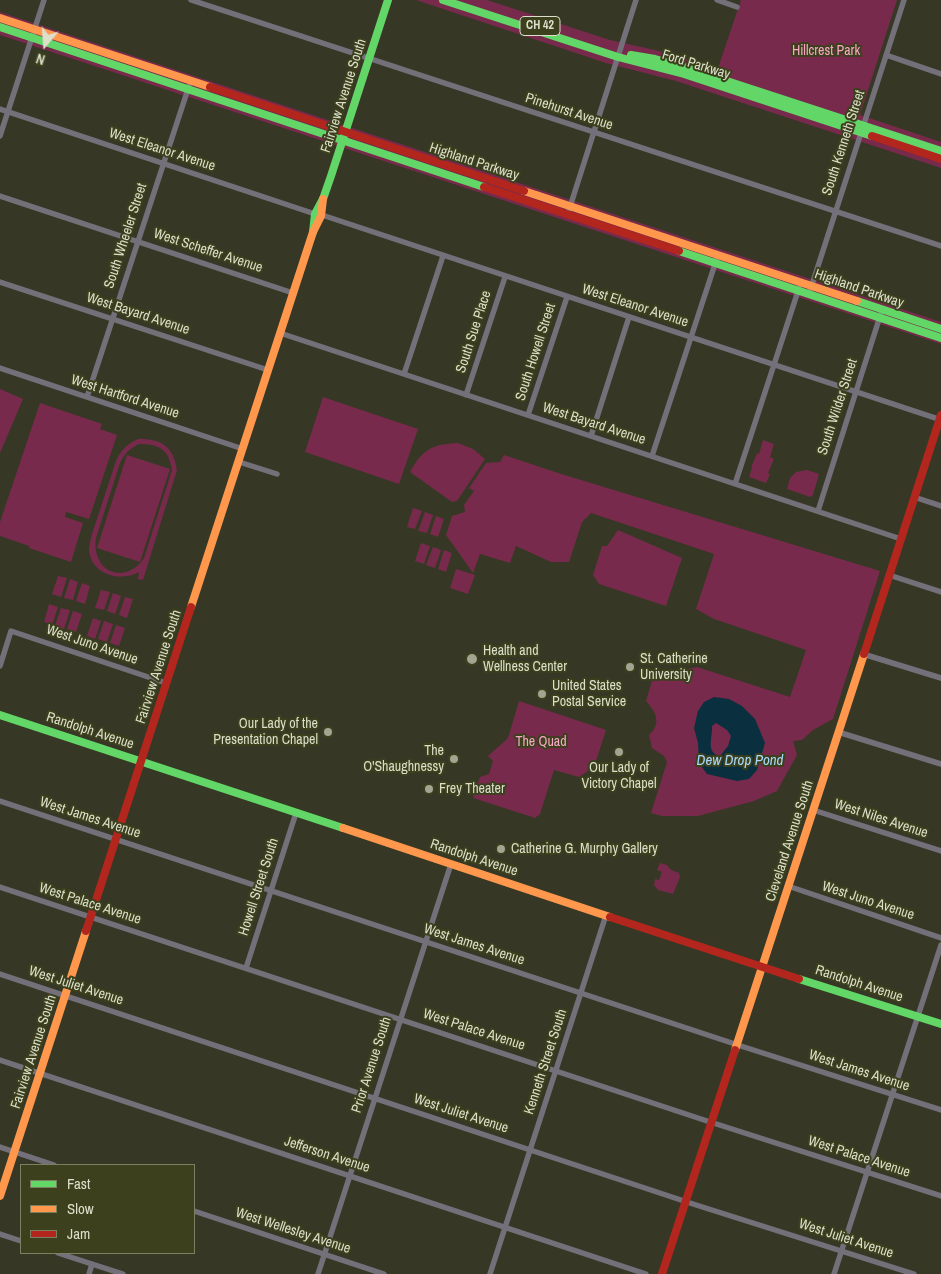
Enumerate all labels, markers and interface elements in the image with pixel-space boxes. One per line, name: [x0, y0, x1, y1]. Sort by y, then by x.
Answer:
road number: CH 42: [520, 16, 560, 36]
north arrow: [20, 20, 70, 70]
street label: Fairview Avenue South: [318, 37, 370, 155]
park label: Hillcrest Park: [792, 43, 860, 59]
street label: Ford Parkway: [660, 47, 732, 83]
text: N: [34, 49, 47, 69]
street label: South Kenneth Street: [819, 88, 869, 198]
street label: Pinehurst Avenue: [523, 90, 615, 134]
street label: West Eleanor Avenue: [107, 125, 217, 175]
street label: Highland Parkway: [427, 140, 521, 184]
street label: South Wheeler Street: [101, 181, 151, 291]
street label: West Scheffer Avenue: [151, 225, 265, 277]
street label: Highland Parkway: [812, 266, 906, 312]
street label: West Eleanor Avenue: [580, 281, 690, 331]
street label: West Bayard Avenue: [84, 289, 192, 339]
street label: South Sue Place: [453, 289, 495, 375]
street label: South Howell Street: [512, 301, 560, 403]
street label: South Wilder Street: [815, 357, 861, 457]
street label: West Hartford Avenue: [69, 372, 181, 422]
street label: West Bayard Avenue: [540, 399, 648, 449]
street label: Fairview Avenue South: [133, 608, 185, 726]
street label: West Juno Avenue: [44, 621, 140, 669]
place label: Health and Wellness Center: [483, 643, 567, 676]
place label: St. Catherine University: [640, 651, 708, 684]
marker: Health and Wellness Center: [465, 652, 479, 666]
marker: St. Catherine University: [624, 661, 636, 673]
place label: United States Postal Service: [552, 678, 626, 710]
marker: United States Postal Service: [536, 688, 548, 700]
street label: Randolph Avenue: [44, 709, 136, 753]
place label: Our Lady of the Presentation Chapel: [213, 716, 318, 749]
marker: Our Lady of the Presentation Chapel: [322, 726, 334, 738]
park label: The Quad: [515, 734, 567, 750]
place label: The O'Shaughnessy: [363, 743, 444, 776]
marker: Our Lady of Victory Chapel: [613, 746, 625, 758]
water label: Dew Drop Pond: [697, 752, 783, 770]
marker: The O'Shaughnessy: [448, 753, 460, 765]
place label: Our Lady of Victory Chapel: [581, 760, 657, 792]
street label: Cleveland Avenue South: [763, 778, 817, 904]
place label: Frey Theater: [439, 781, 505, 797]
marker: Frey Theater: [423, 783, 435, 795]
street label: West James Avenue: [38, 794, 142, 842]
street label: West Niles Avenue: [832, 796, 930, 842]
street label: Howell Street South: [235, 836, 283, 938]
street label: Randolph Avenue: [428, 836, 520, 880]
place label: Catherine G. Murphy Gallery: [511, 841, 658, 857]
marker: Catherine G. Murphy Gallery: [495, 843, 507, 855]
street label: West Juno Avenue: [820, 878, 916, 924]
street label: West Palace Avenue: [37, 880, 143, 928]
street label: West James Avenue: [422, 921, 526, 969]
street label: Randolph Avenue: [813, 962, 905, 1006]
street label: West Juliet Avenue: [27, 963, 125, 1009]
street label: Fairview Avenue South: [8, 993, 60, 1111]
street label: West Palace Avenue: [421, 1006, 527, 1054]
street label: Kenneth Street South: [521, 1007, 571, 1117]
street label: Prior Avenue South: [349, 1015, 395, 1115]
street label: West James Avenue: [807, 1047, 911, 1095]
street label: West Juliet Avenue: [412, 1091, 510, 1137]
street label: Jefferson Avenue: [282, 1133, 372, 1177]
street label: West Palace Avenue: [806, 1133, 912, 1181]
legend: [20, 1164, 195, 1254]
text: Fast: [67, 1173, 90, 1194]
text: Slow: [67, 1198, 94, 1219]
street label: West Wellesley Avenue: [233, 1204, 353, 1258]
street label: West Juliet Avenue: [797, 1216, 895, 1262]
text: Jam: [67, 1223, 90, 1244]

